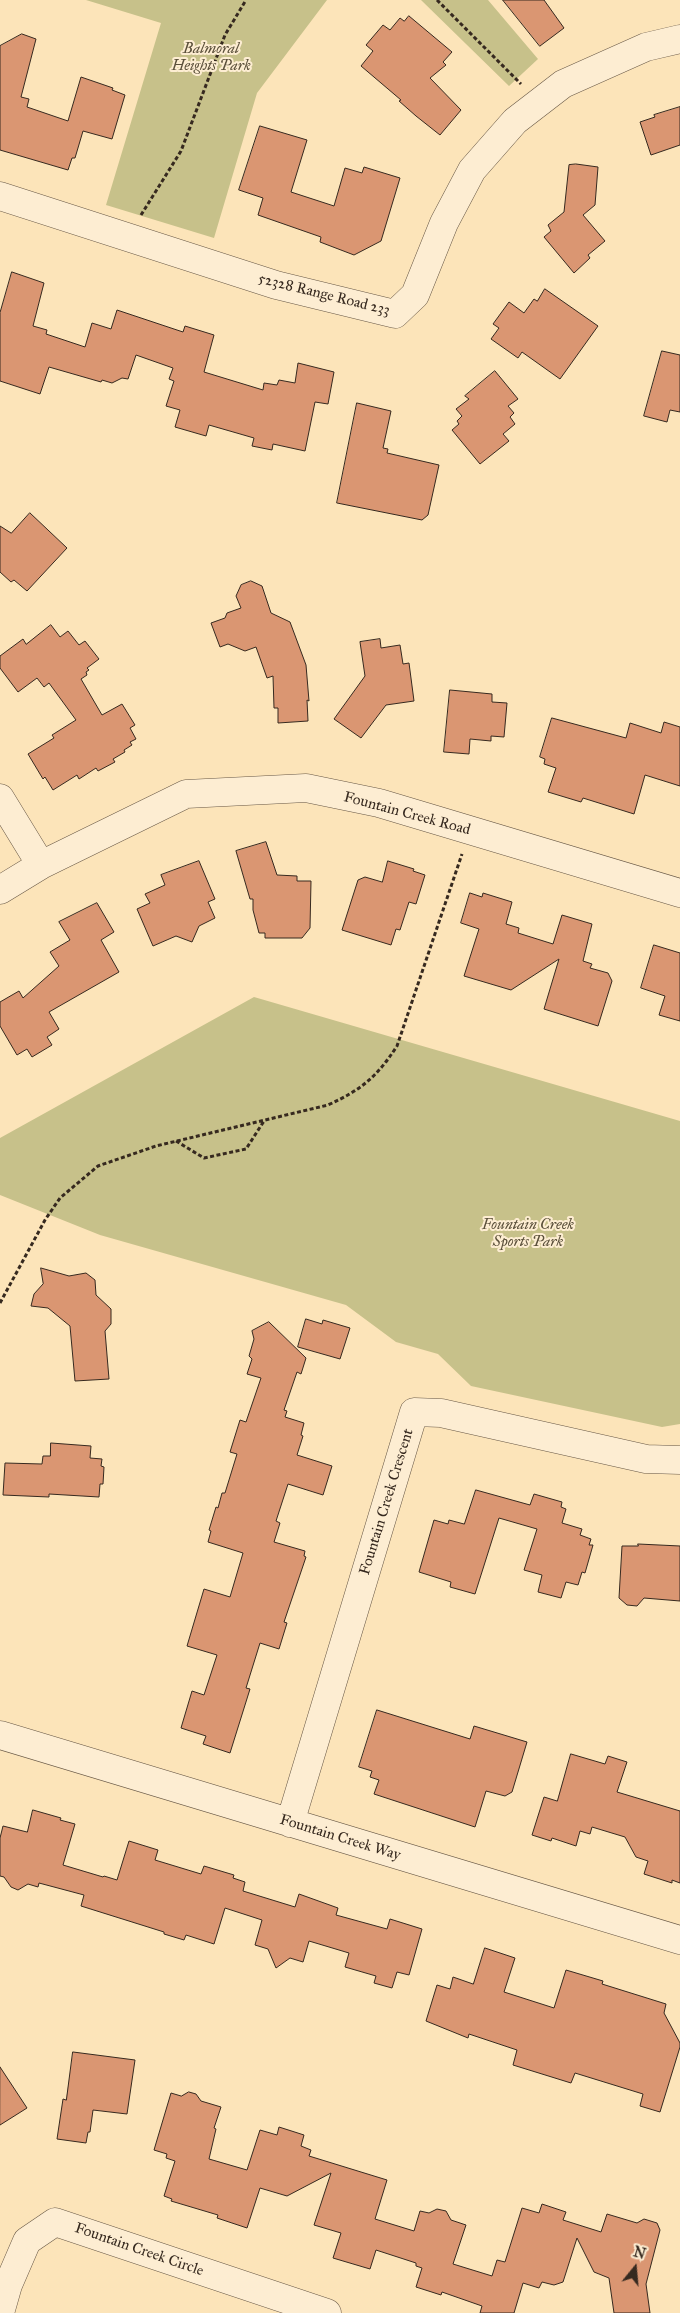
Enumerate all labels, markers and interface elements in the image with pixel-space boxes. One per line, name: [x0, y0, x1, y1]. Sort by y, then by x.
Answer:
park label: Balmoral Heights Park: [171, 40, 251, 75]
street label: 52328 Range Road 233: [256, 270, 392, 320]
street label: Fountain Creek Road: [342, 788, 472, 840]
park label: Fountain Creek Sports Park: [482, 1216, 574, 1251]
street label: Fountain Creek Crescent: [356, 1427, 418, 1577]
street label: Fountain Creek Way: [277, 1811, 403, 1865]
street label: Fountain Creek Circle: [72, 2219, 206, 2281]
north arrow: [610, 2243, 660, 2293]
text: N: [631, 2243, 648, 2263]

